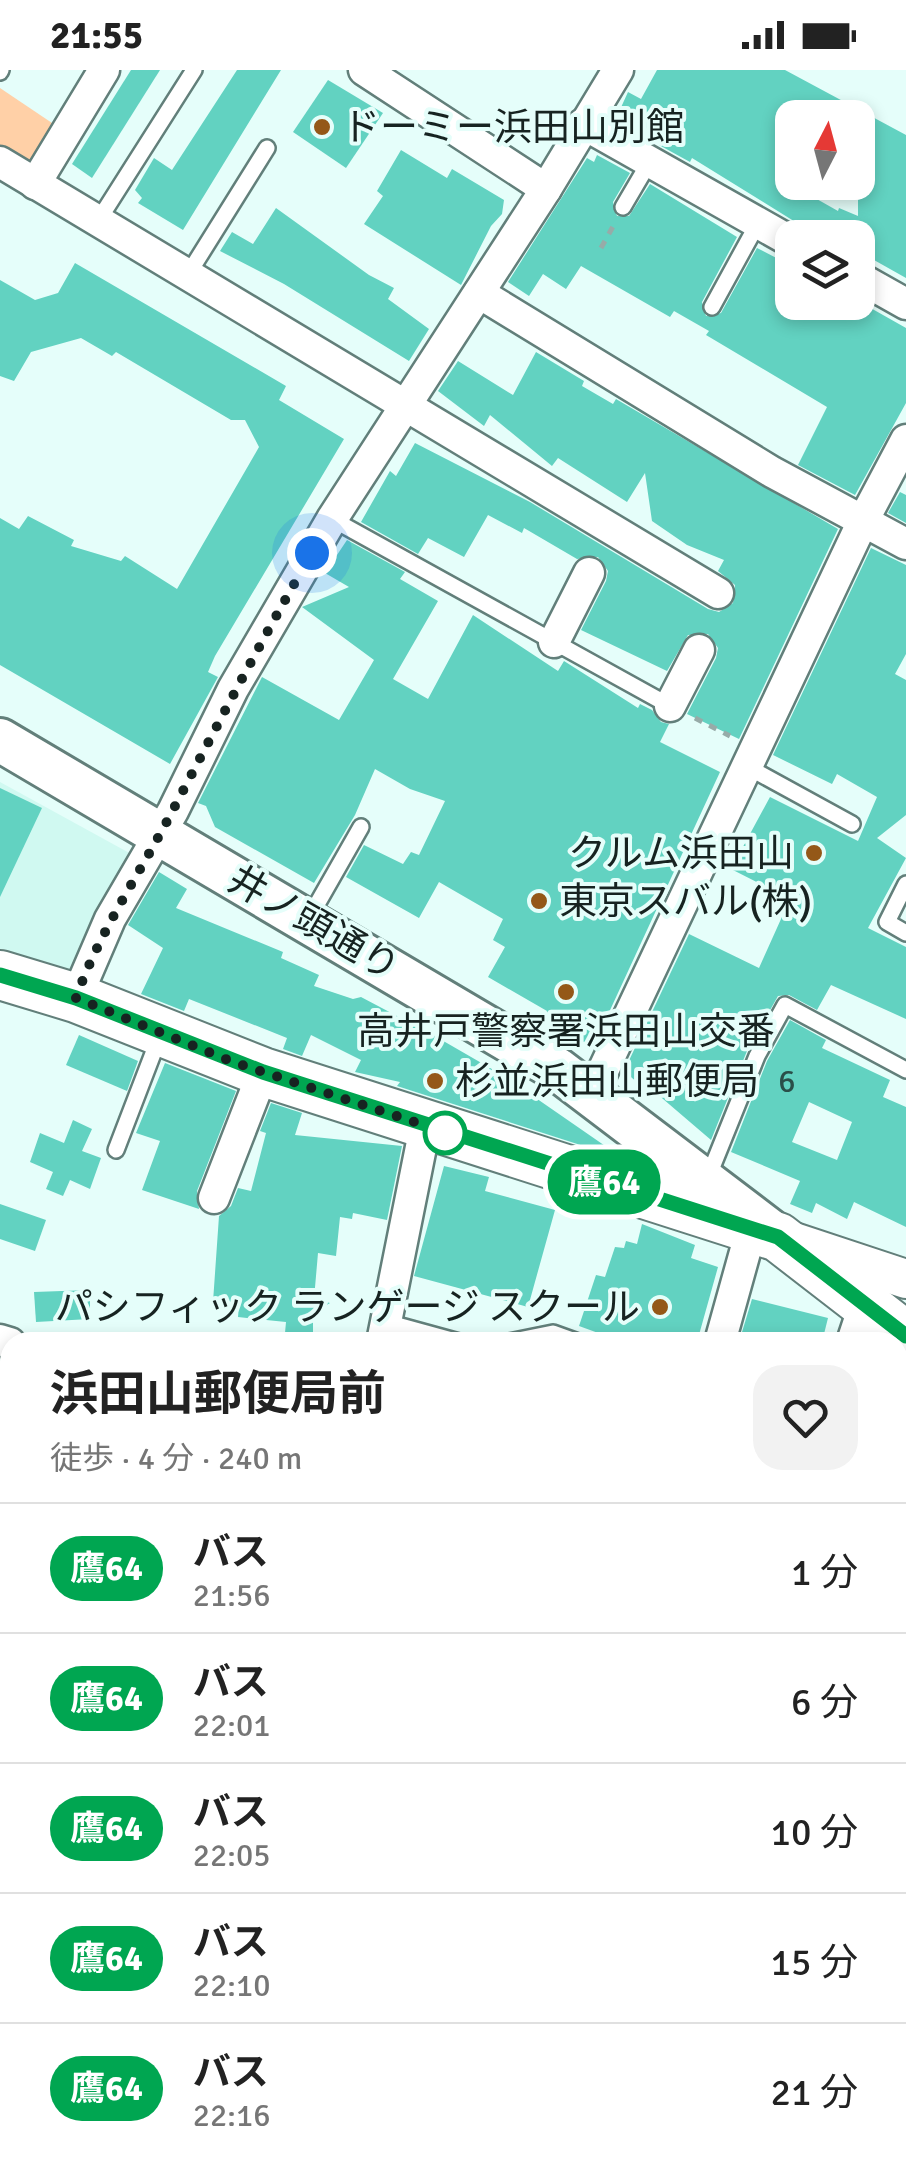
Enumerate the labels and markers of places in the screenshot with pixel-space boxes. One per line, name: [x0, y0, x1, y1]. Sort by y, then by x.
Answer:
place label: ドーミー浜田山別館: [342, 104, 684, 151]
marker: ドーミー浜田山別館: [311, 116, 333, 138]
place label: クルム浜田山: [568, 830, 794, 877]
marker: クルム浜田山: [803, 842, 825, 864]
place label: 東京スバル(株): [559, 878, 812, 925]
marker: 東京スバル(株): [528, 890, 550, 912]
marker: 高井戸警察署浜田山交番: [555, 981, 577, 1003]
place label: 高井戸警察署浜田山交番: [357, 1008, 775, 1055]
place label: 杉並浜田山郵便局: [455, 1058, 759, 1105]
marker: 杉並浜田山郵便局: [424, 1070, 446, 1092]
unlabelled marker: [424, 1112, 466, 1154]
place label: パシフィック ランゲージ スクール: [55, 1284, 640, 1331]
marker: パシフィック ランゲージ スクール: [649, 1296, 671, 1318]

